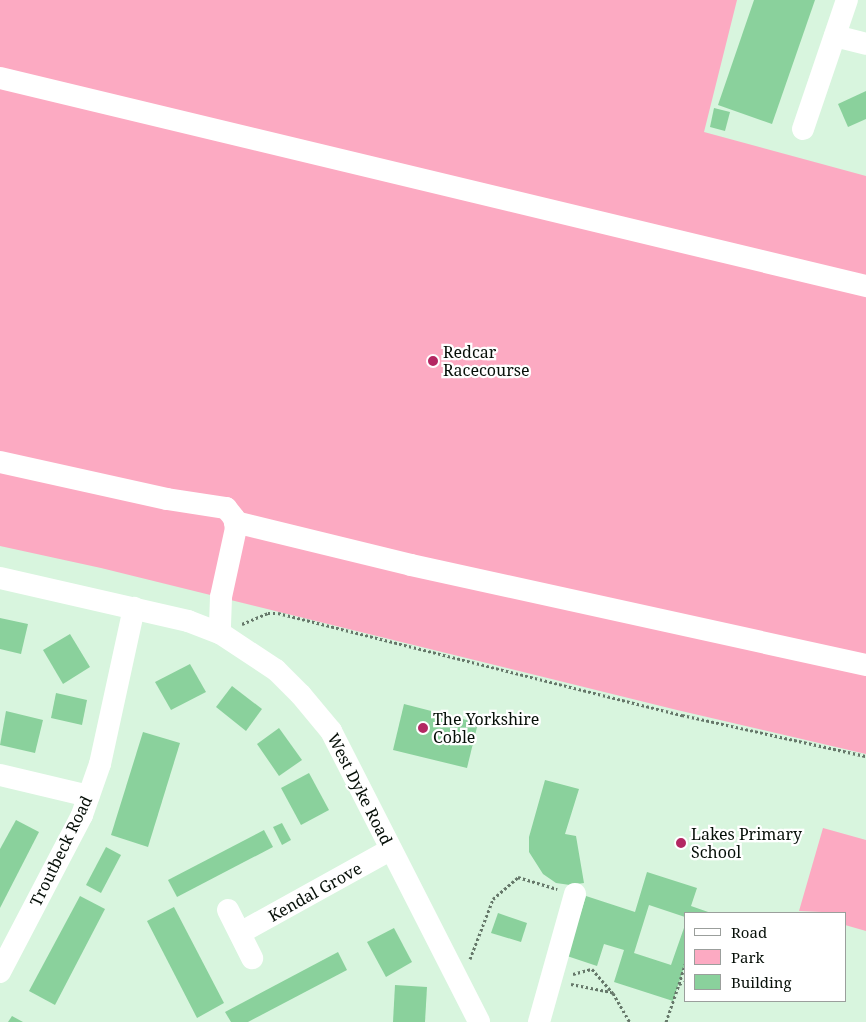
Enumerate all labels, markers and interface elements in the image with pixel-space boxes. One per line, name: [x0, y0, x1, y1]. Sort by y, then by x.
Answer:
place label: Redcar Racecourse: [443, 342, 530, 380]
marker: Redcar Racecourse: [427, 355, 439, 367]
place label: The Yorkshire Coble: [433, 709, 539, 747]
marker: The Yorkshire Coble: [417, 722, 429, 734]
street label: West Dyke Road: [324, 730, 396, 848]
street label: Troutbeck Road: [26, 793, 96, 909]
place label: Lakes Primary School: [691, 824, 802, 862]
marker: Lakes Primary School: [675, 837, 687, 849]
street label: Kendal Grove: [265, 858, 365, 926]
legend: [684, 912, 846, 1002]
text: Road: [731, 922, 767, 942]
text: Park: [731, 947, 764, 967]
text: Building: [731, 972, 792, 992]

